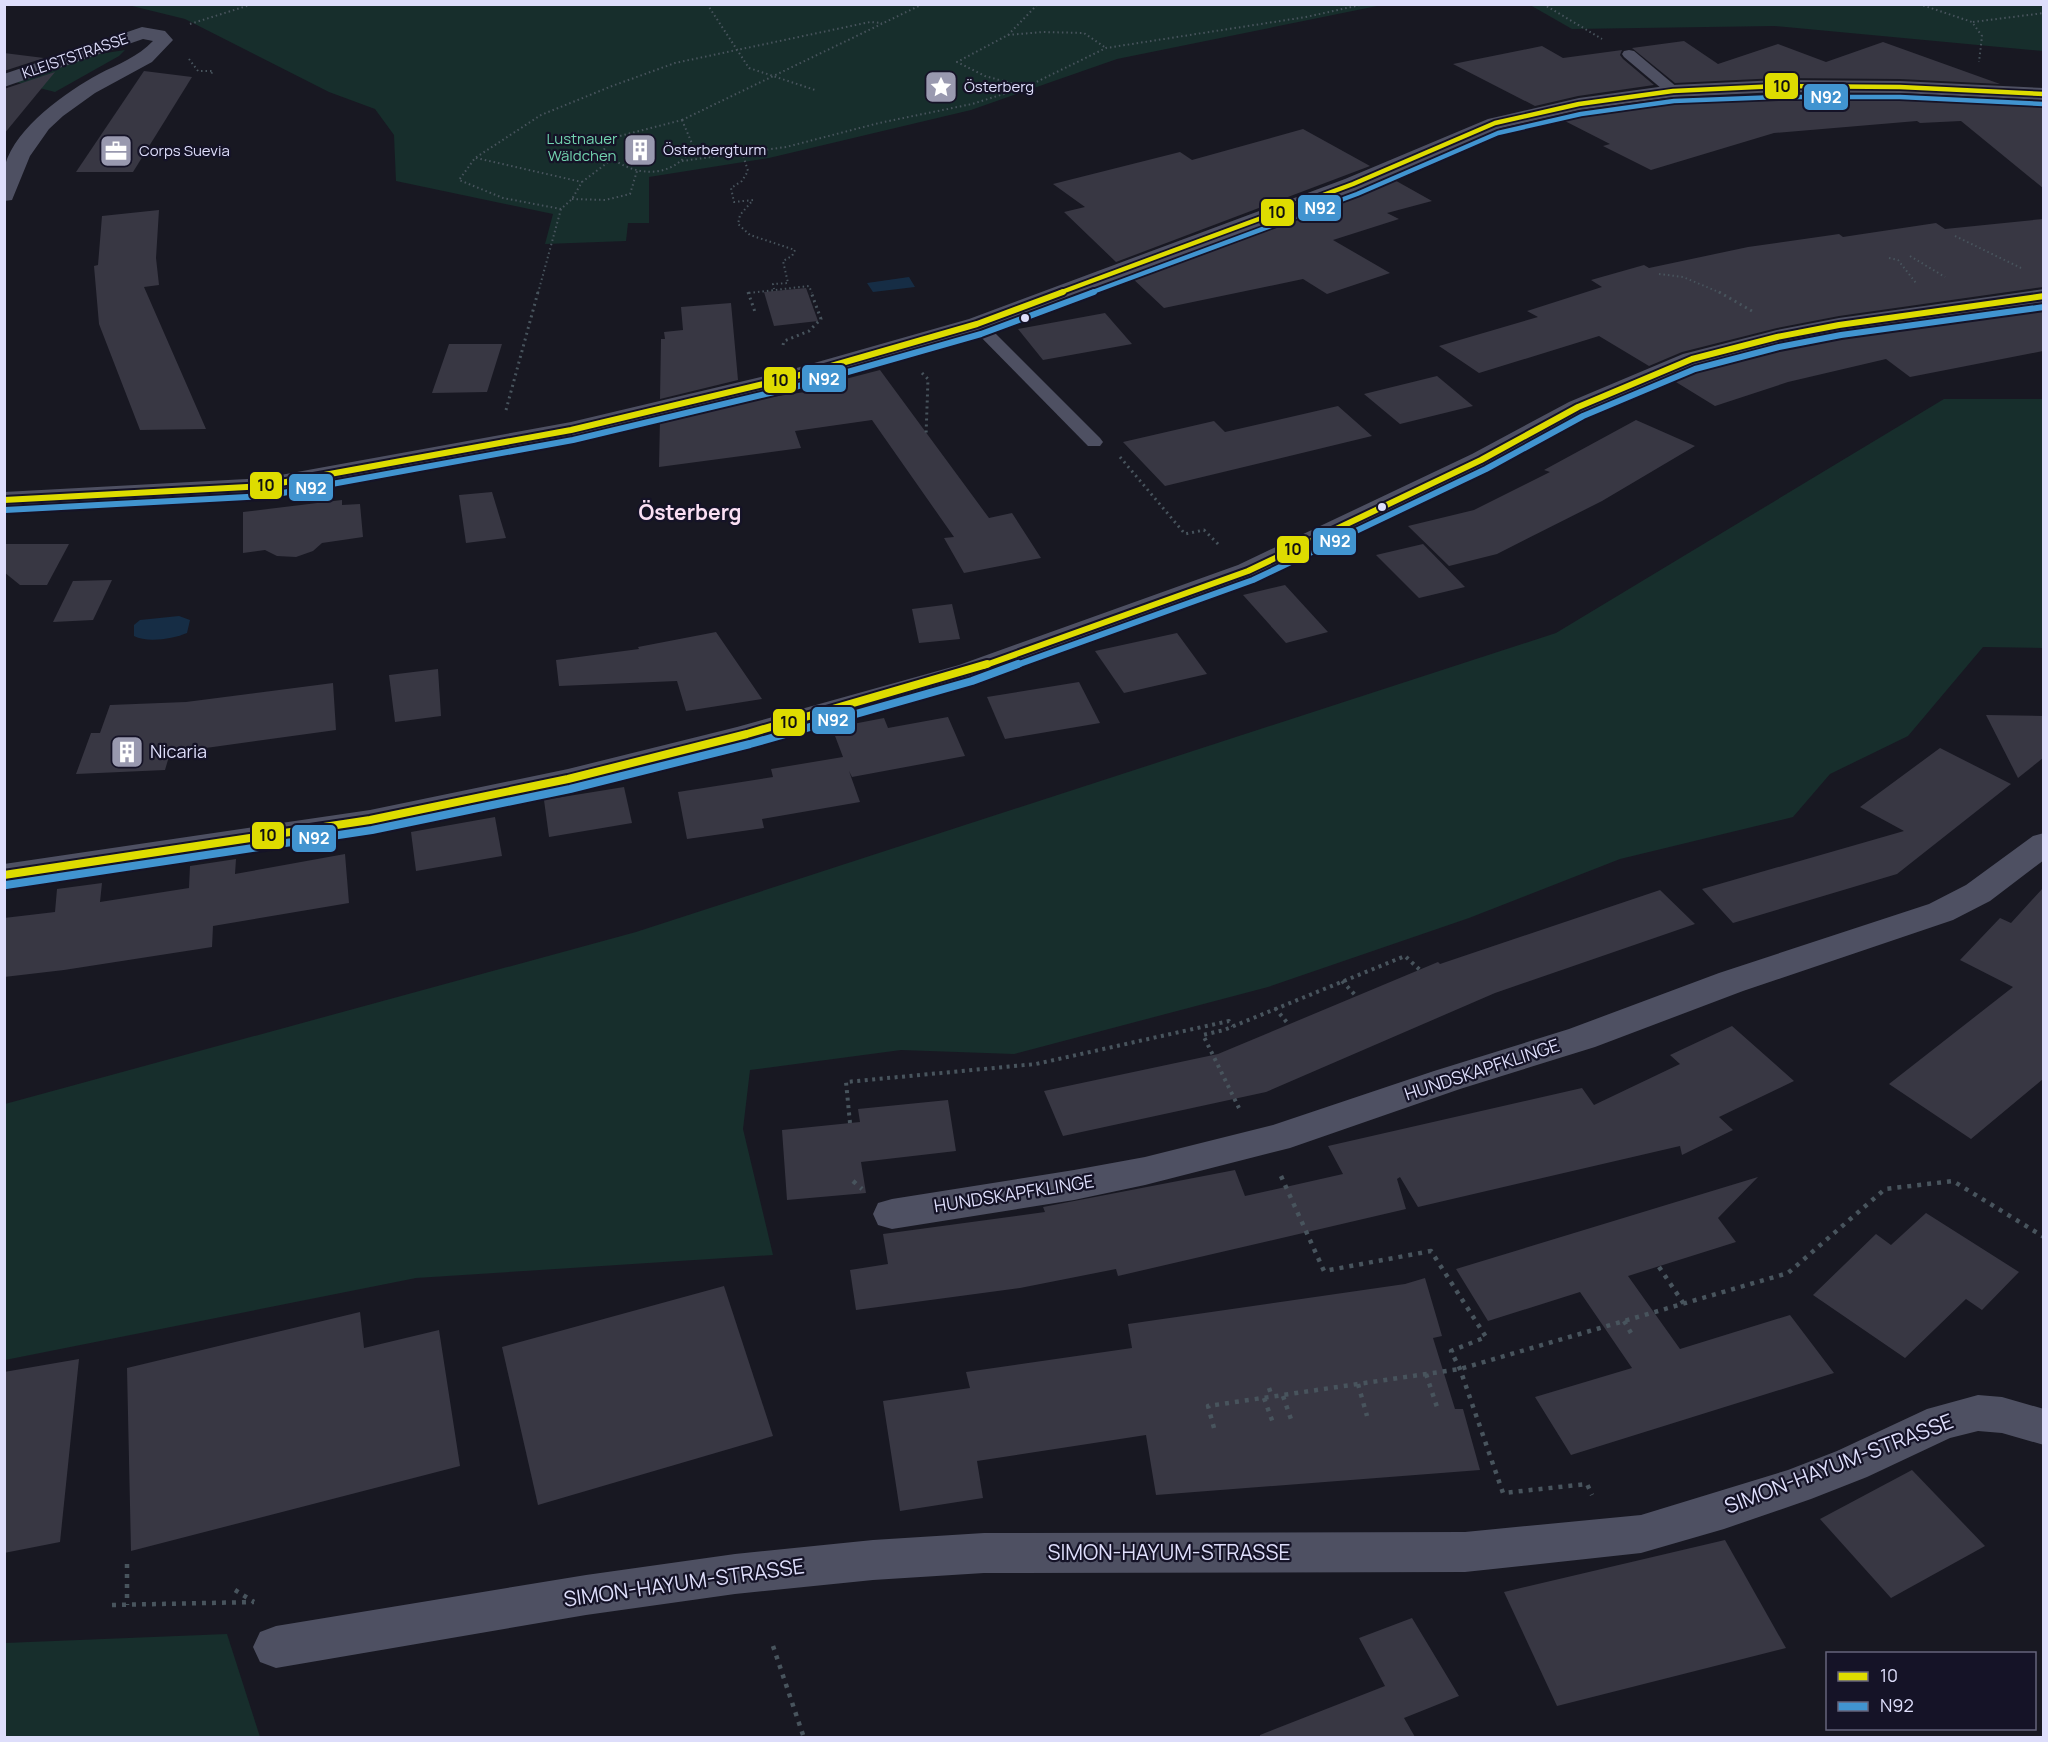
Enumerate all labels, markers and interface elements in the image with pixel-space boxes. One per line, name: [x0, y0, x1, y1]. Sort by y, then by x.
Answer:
street label: KLEISTSTRASSE: [19, 28, 131, 84]
place icon: Österberg: [923, 69, 959, 105]
line badge: 10: [1764, 72, 1799, 100]
text: 10: [1773, 75, 1791, 97]
place label: Österberg: [964, 76, 1034, 97]
line badge: N92: [1803, 83, 1849, 111]
text: N92: [1811, 86, 1841, 108]
park label: Lustnauer Wäldchen: [547, 128, 618, 166]
building icon: Österbergturm: [622, 132, 658, 168]
office icon: Corps Suevia: [98, 133, 134, 169]
place label: Österbergturm: [663, 139, 766, 160]
place label: Corps Suevia: [139, 140, 230, 161]
line badge: N92: [1297, 194, 1342, 222]
text: N92: [1305, 197, 1335, 219]
line badge: 10: [1260, 198, 1295, 227]
text: 10: [1268, 201, 1286, 223]
unlabelled marker: [1019, 312, 1031, 324]
line badge: N92: [801, 364, 847, 393]
line badge: 10: [763, 366, 797, 394]
text: N92: [809, 368, 839, 390]
text: 10: [771, 369, 789, 391]
line badge: 10: [249, 471, 283, 500]
line badge: N92: [288, 473, 334, 502]
text: 10: [257, 474, 275, 496]
text: N92: [296, 477, 326, 499]
district label: Österberg: [638, 498, 742, 526]
unlabelled marker: [1376, 501, 1388, 513]
line badge: N92: [1312, 527, 1357, 556]
text: N92: [1320, 530, 1350, 552]
line badge: 10: [1276, 535, 1310, 564]
text: 10: [1284, 538, 1302, 560]
line badge: N92: [811, 706, 856, 735]
line badge: 10: [772, 708, 806, 737]
text: N92: [818, 709, 848, 731]
text: 10: [780, 711, 798, 733]
building icon: Nicaria: [109, 734, 145, 770]
place label: Nicaria: [150, 739, 207, 763]
line badge: 10: [251, 821, 285, 850]
text: 10: [259, 824, 277, 846]
line badge: N92: [291, 824, 337, 853]
text: N92: [299, 827, 329, 849]
street label: HUNDSKAPFKLINGE: [1401, 1033, 1562, 1105]
street label: HUNDSKAPFKLINGE: [932, 1169, 1096, 1218]
street label: SIMON-HAYUM-STRASSE: [1720, 1406, 1957, 1520]
street label: SIMON-HAYUM-STRASSE: [1048, 1538, 1290, 1566]
street label: SIMON-HAYUM-STRASSE: [562, 1551, 806, 1613]
legend: [1826, 1652, 2036, 1730]
text: 10: [1880, 1663, 1898, 1687]
text: N92: [1880, 1693, 1914, 1717]

